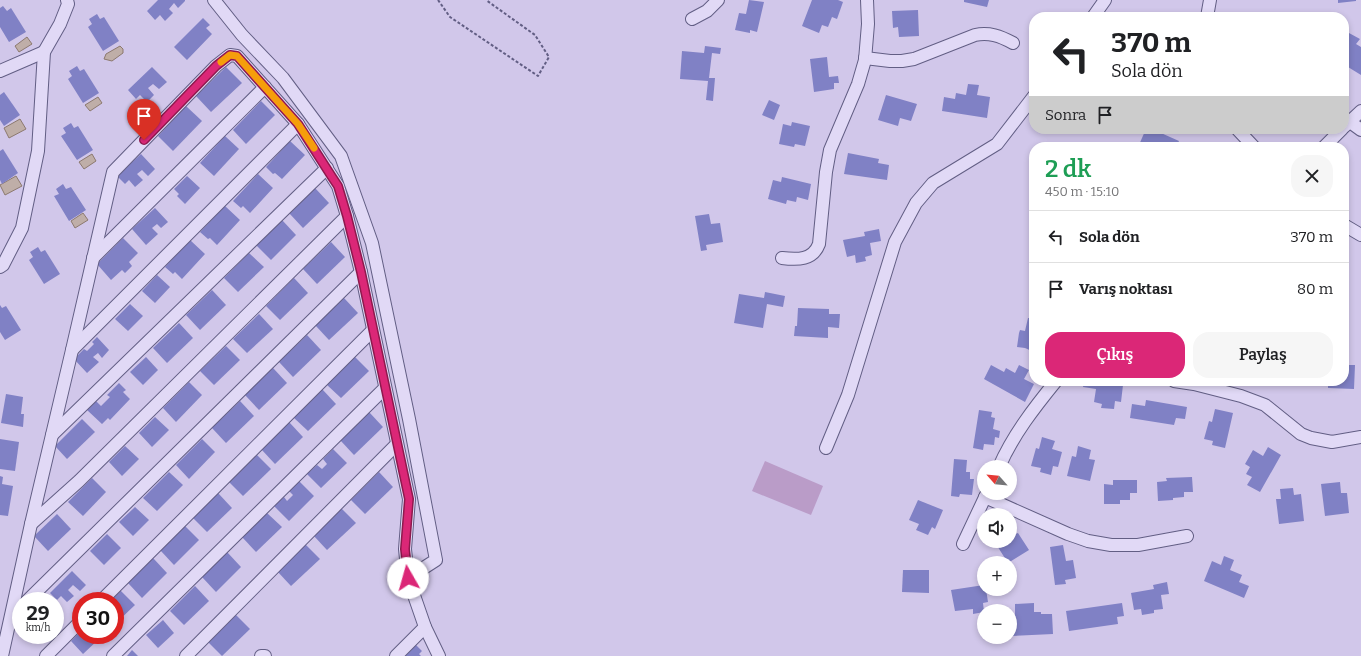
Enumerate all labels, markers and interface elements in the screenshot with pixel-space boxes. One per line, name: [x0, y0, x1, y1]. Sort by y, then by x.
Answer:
text: 370 m: [1111, 26, 1191, 59]
icon: left: [1045, 28, 1097, 80]
text: Sola dön: [1111, 60, 1183, 82]
pin: [127, 99, 161, 140]
icon: arrive: [1094, 104, 1116, 126]
icon: arrive: [133, 105, 155, 127]
text: Sonra: [1045, 106, 1086, 124]
text: 2 dk: [1045, 155, 1091, 183]
button: close: [1291, 155, 1333, 197]
text: 450 m · 15:10: [1045, 184, 1119, 199]
icon: left: [1045, 226, 1067, 248]
text: Sola dön: [1079, 228, 1140, 246]
text: 370 m: [1290, 228, 1333, 246]
icon: arrive: [1045, 278, 1067, 300]
text: Varış noktası: [1079, 280, 1172, 298]
text: 80 m: [1297, 280, 1333, 298]
button: Çıkış: [1045, 332, 1185, 378]
button: Paylaş: [1193, 332, 1333, 378]
north arrow: [977, 460, 1017, 500]
map controls: [977, 460, 1017, 644]
button: sound: [977, 508, 1017, 548]
button: +: [977, 556, 1017, 596]
position arrow: [387, 557, 429, 599]
speed limit sign: 30: [72, 592, 124, 644]
text: 29: [26, 601, 50, 625]
button: −: [977, 604, 1017, 644]
text: km/h: [26, 622, 50, 634]

